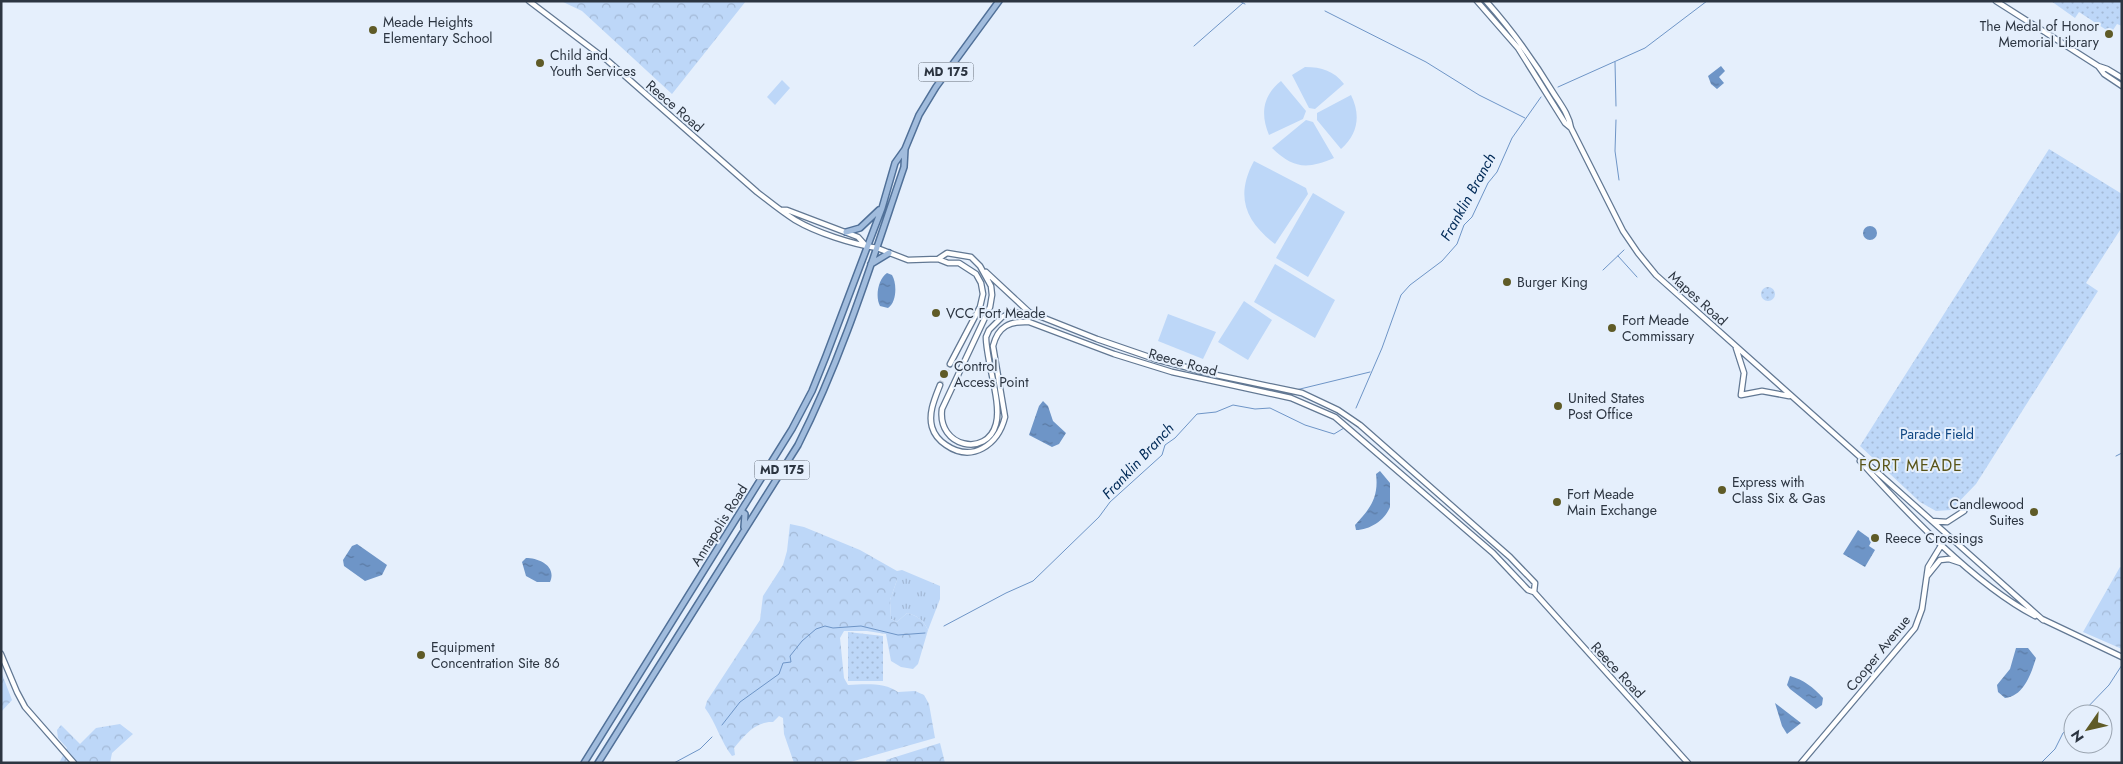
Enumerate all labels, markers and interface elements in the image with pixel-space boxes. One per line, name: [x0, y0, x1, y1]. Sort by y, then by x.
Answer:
place label: Meade Heights Elementary School: [383, 12, 493, 48]
place label: The Medal of Honor Memorial Library: [1980, 16, 2100, 52]
marker: Meade Heights Elementary School: [367, 24, 379, 36]
marker: The Medal of Honor Memorial Library: [2103, 28, 2115, 40]
place label: Child and Youth Services: [550, 45, 636, 81]
marker: Child and Youth Services: [534, 57, 546, 69]
road number: MD 175: [918, 62, 974, 82]
street label: Reece Road: [642, 75, 708, 137]
water label: Franklin Branch: [1435, 149, 1501, 245]
street label: Mapes Road: [1664, 266, 1732, 330]
place label: Burger King: [1517, 272, 1588, 292]
marker: Burger King: [1501, 276, 1513, 288]
place label: VCC Fort Meade: [946, 303, 1045, 323]
marker: VCC Fort Meade: [930, 307, 942, 319]
place label: Fort Meade Commissary: [1622, 310, 1695, 346]
marker: Fort Meade Commissary: [1606, 322, 1618, 334]
street label: Reece Road: [1146, 343, 1220, 381]
place label: Control Access Point: [954, 356, 1029, 392]
marker: Control Access Point: [938, 368, 950, 380]
place label: United States Post Office: [1568, 388, 1645, 424]
marker: United States Post Office: [1552, 400, 1564, 412]
water label: Franklin Branch: [1097, 418, 1179, 504]
park label: Parade Field: [1900, 424, 1974, 444]
district label: FORT MEADE: [1859, 454, 1963, 477]
road number: MD 175: [754, 460, 810, 480]
place label: Express with Class Six & Gas: [1732, 472, 1826, 508]
street label: Annapolis Road: [686, 480, 752, 570]
place label: Fort Meade Main Exchange: [1567, 484, 1657, 520]
marker: Express with Class Six & Gas: [1716, 484, 1728, 496]
place label: Candlewood Suites: [1950, 494, 2024, 530]
marker: Fort Meade Main Exchange: [1551, 496, 1563, 508]
marker: Candlewood Suites: [2028, 506, 2040, 518]
place label: Reece Crossings: [1885, 528, 1983, 548]
marker: Reece Crossings: [1869, 532, 1881, 544]
street label: Cooper Avenue: [1841, 611, 1915, 695]
place label: Equipment Concentration Site 86: [431, 637, 560, 673]
street label: Reece Road: [1587, 637, 1649, 703]
marker: Equipment Concentration Site 86: [415, 649, 427, 661]
north arrow: [2063, 704, 2113, 754]
text: N: [2066, 726, 2089, 746]

